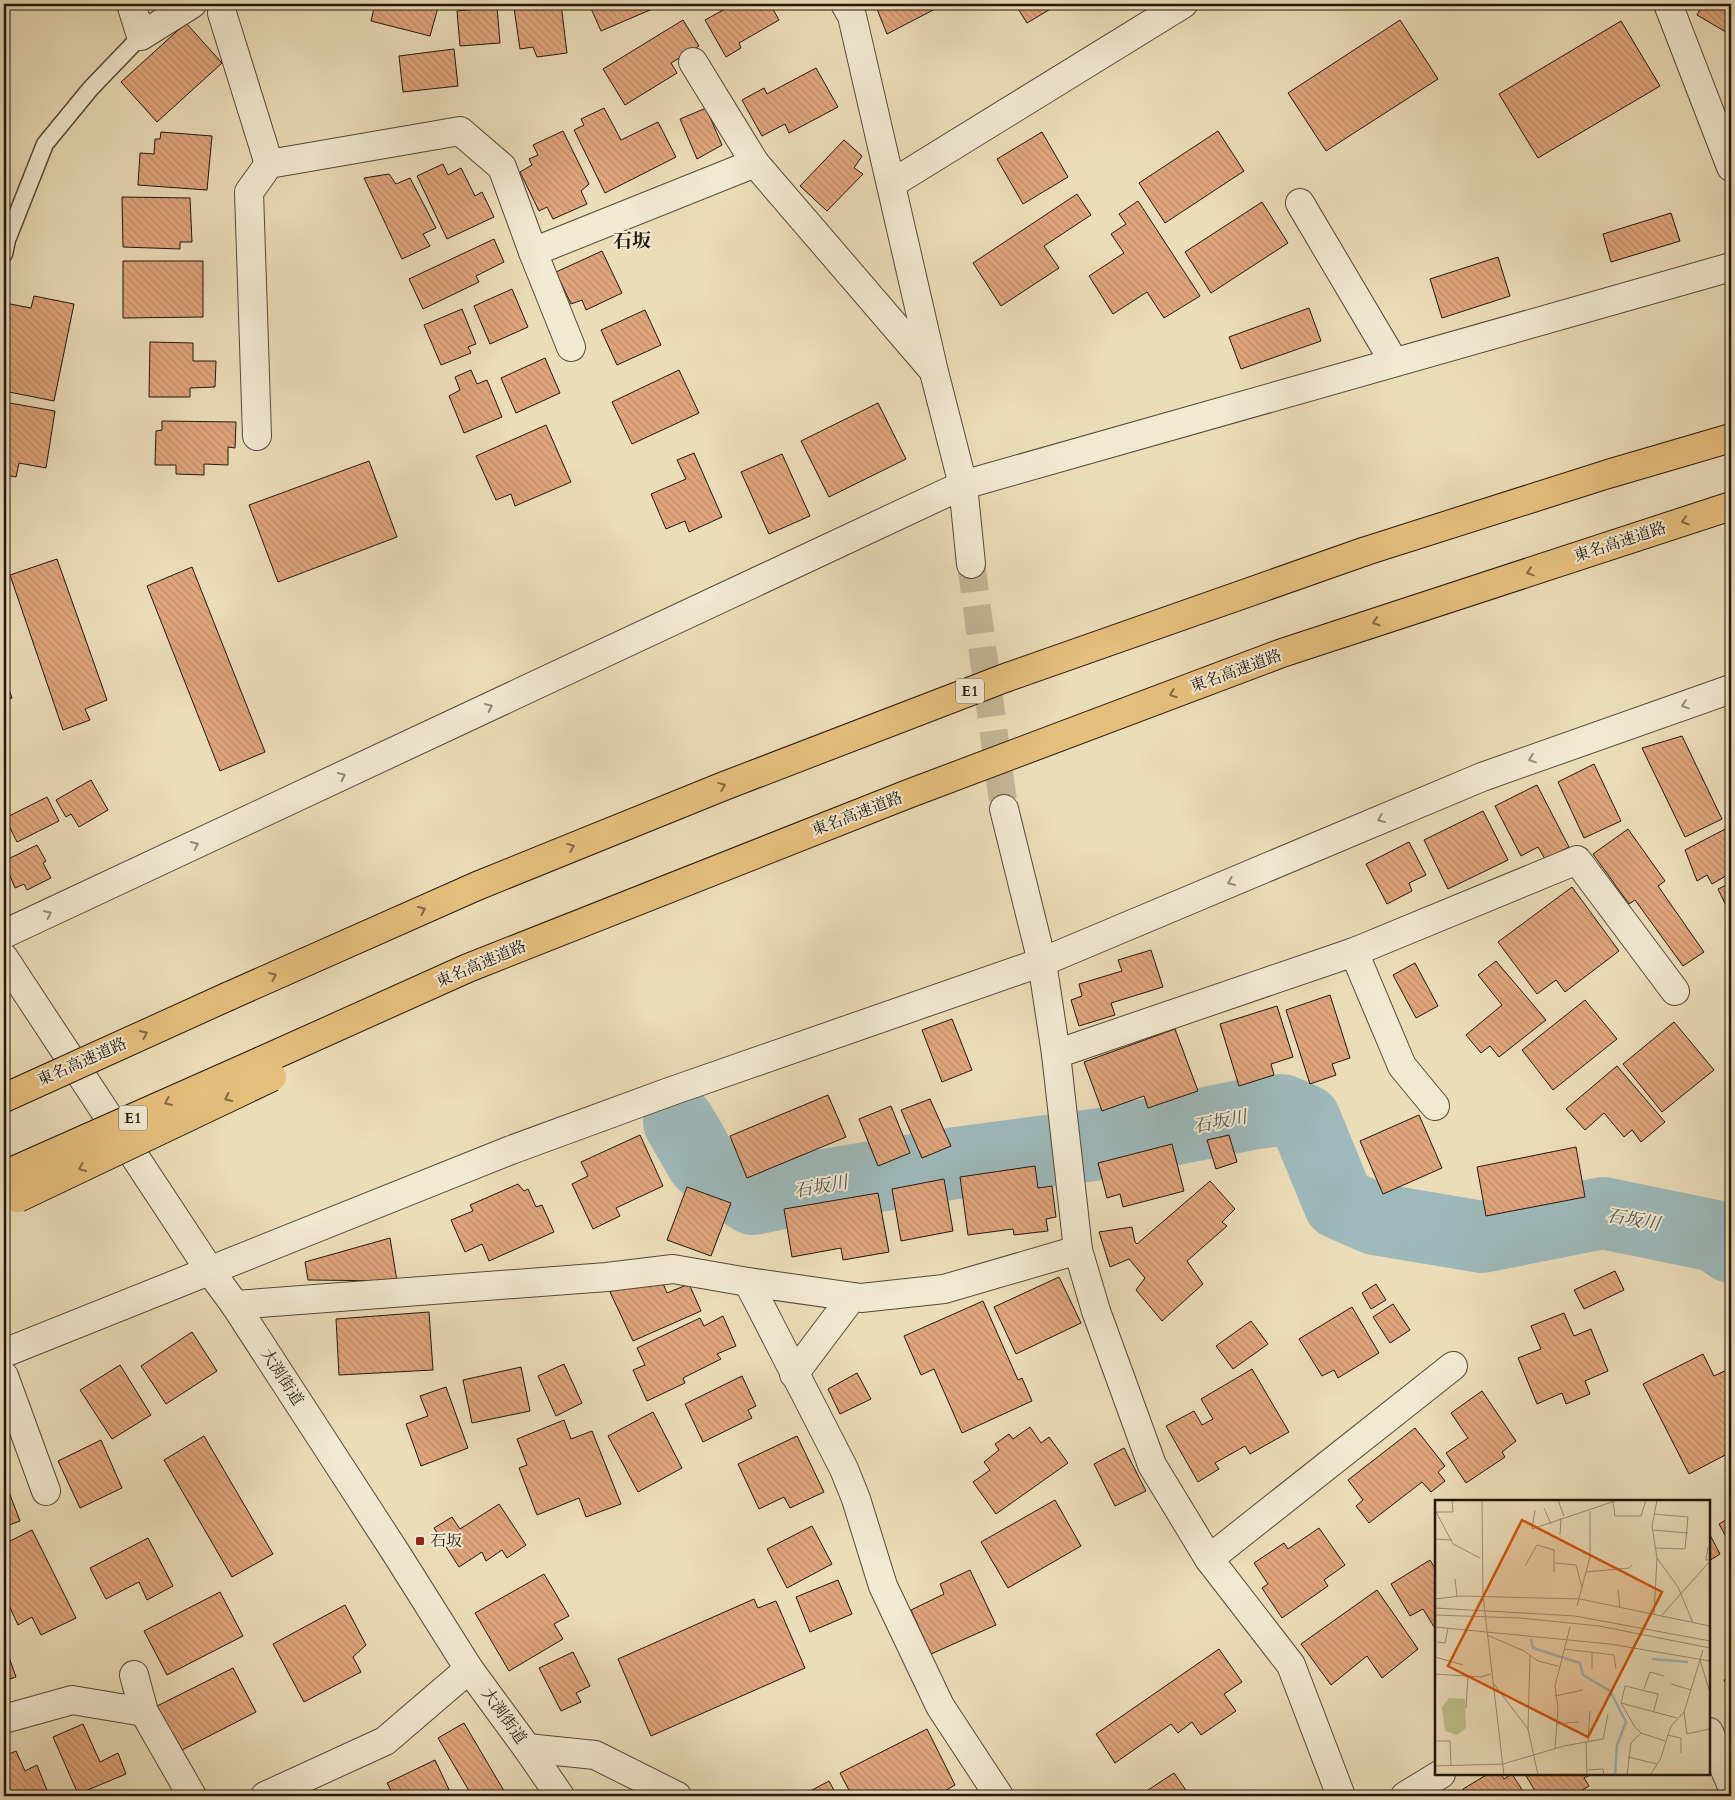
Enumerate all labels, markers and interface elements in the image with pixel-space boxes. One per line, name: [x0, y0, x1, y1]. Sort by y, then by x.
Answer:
district label: 石坂: [613, 228, 651, 254]
one-way arrow: [1681, 515, 1690, 525]
street label: 東名高速道路: [1571, 517, 1669, 567]
one-way arrow: [1527, 566, 1535, 576]
one-way arrow: [1372, 617, 1381, 627]
street label: 東名高速道路: [1187, 644, 1285, 698]
road number: E1: [956, 678, 984, 704]
one-way arrow: [1170, 688, 1178, 698]
one-way arrow: [1682, 699, 1690, 709]
one-way arrow: [484, 702, 493, 713]
one-way arrow: [1528, 753, 1537, 763]
one-way arrow: [337, 771, 346, 782]
one-way arrow: [717, 782, 726, 793]
street label: 東名高速道路: [808, 787, 906, 841]
one-way arrow: [1377, 813, 1386, 824]
one-way arrow: [190, 840, 199, 851]
one-way arrow: [567, 843, 575, 853]
one-way arrow: [1227, 876, 1236, 887]
one-way arrow: [417, 906, 426, 917]
one-way arrow: [43, 909, 52, 920]
street label: 東名高速道路: [433, 935, 529, 993]
one-way arrow: [268, 972, 277, 983]
one-way arrow: [139, 1030, 148, 1041]
street label: 東名高速道路: [34, 1032, 130, 1092]
one-way arrow: [224, 1092, 233, 1102]
one-way arrow: [164, 1095, 173, 1106]
water label: 石坂川: [1191, 1104, 1251, 1139]
road number: E1: [119, 1106, 147, 1130]
one-way arrow: [78, 1162, 87, 1172]
water label: 石坂川: [792, 1170, 852, 1204]
water label: 石坂川: [1604, 1203, 1664, 1237]
street label: 大渕街道: [255, 1344, 309, 1410]
inset map: [1435, 1500, 1710, 1775]
place label: 石坂: [430, 1530, 462, 1552]
marker: 石坂: [414, 1535, 426, 1547]
street label: 大渕街道: [476, 1684, 532, 1748]

